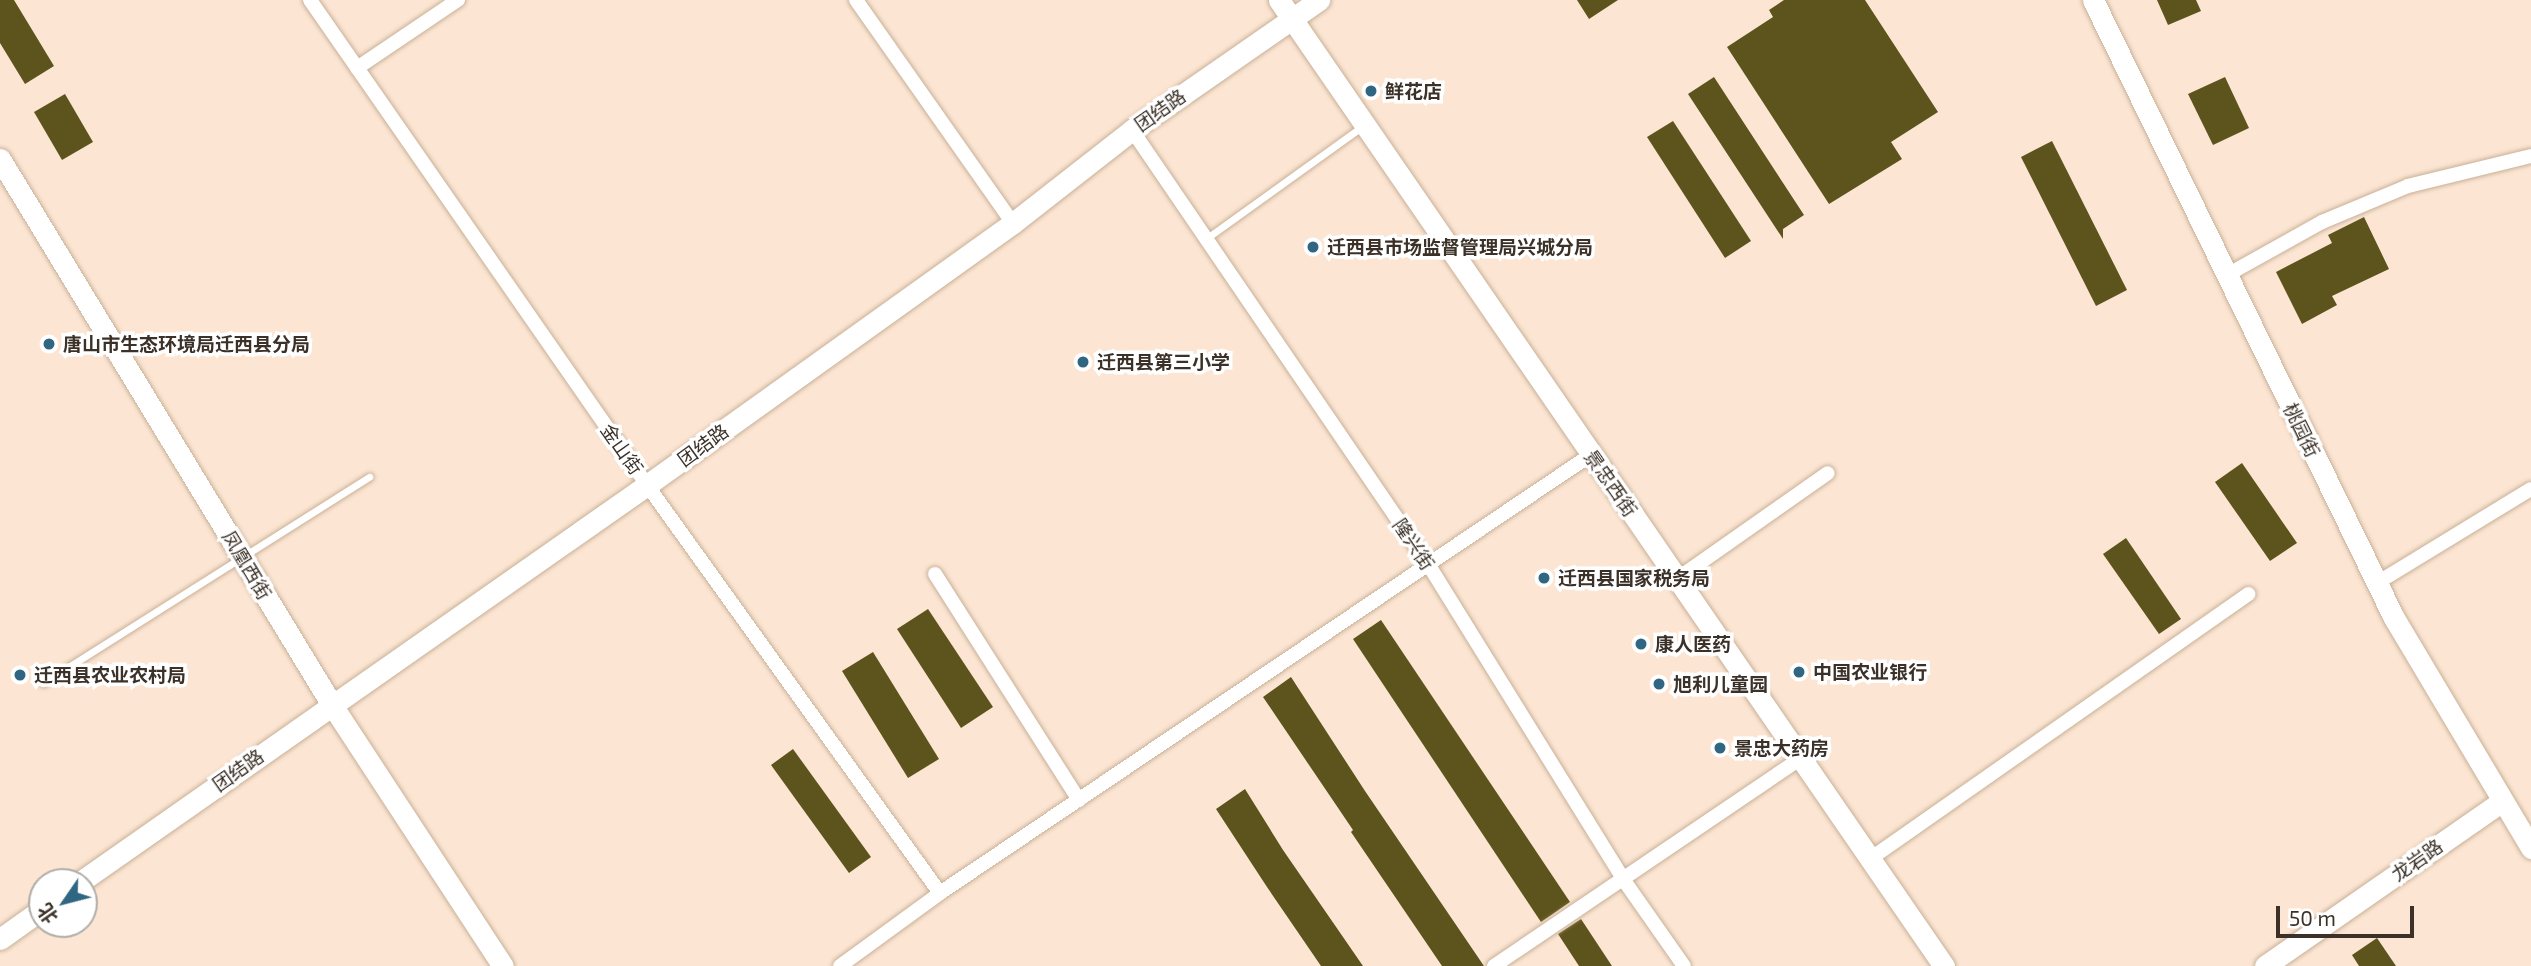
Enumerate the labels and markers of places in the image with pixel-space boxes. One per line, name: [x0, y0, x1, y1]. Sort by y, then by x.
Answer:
place label: 鲜花店: [1385, 80, 1442, 102]
marker: 鲜花店: [1363, 83, 1379, 99]
place label: 迁西县市场监督管理局兴城分局: [1327, 236, 1593, 258]
marker: 迁西县市场监督管理局兴城分局: [1305, 239, 1321, 255]
place label: 唐山市生态环境局迁西县分局: [63, 333, 310, 355]
marker: 唐山市生态环境局迁西县分局: [41, 336, 57, 352]
place label: 迁西县第三小学: [1097, 351, 1230, 373]
marker: 迁西县第三小学: [1075, 354, 1091, 370]
place label: 迁西县国家税务局: [1558, 567, 1710, 589]
marker: 迁西县国家税务局: [1536, 570, 1552, 586]
place label: 康人医药: [1655, 633, 1731, 655]
marker: 康人医药: [1633, 636, 1649, 652]
place label: 中国农业银行: [1813, 661, 1927, 683]
place label: 迁西县农业农村局: [34, 664, 186, 686]
marker: 中国农业银行: [1791, 664, 1807, 680]
marker: 迁西县农业农村局: [12, 667, 28, 683]
place label: 旭利儿童园: [1673, 673, 1768, 695]
marker: 旭利儿童园: [1651, 676, 1667, 692]
place label: 景忠大药房: [1734, 737, 1829, 759]
marker: 景忠大药房: [1712, 740, 1728, 756]

